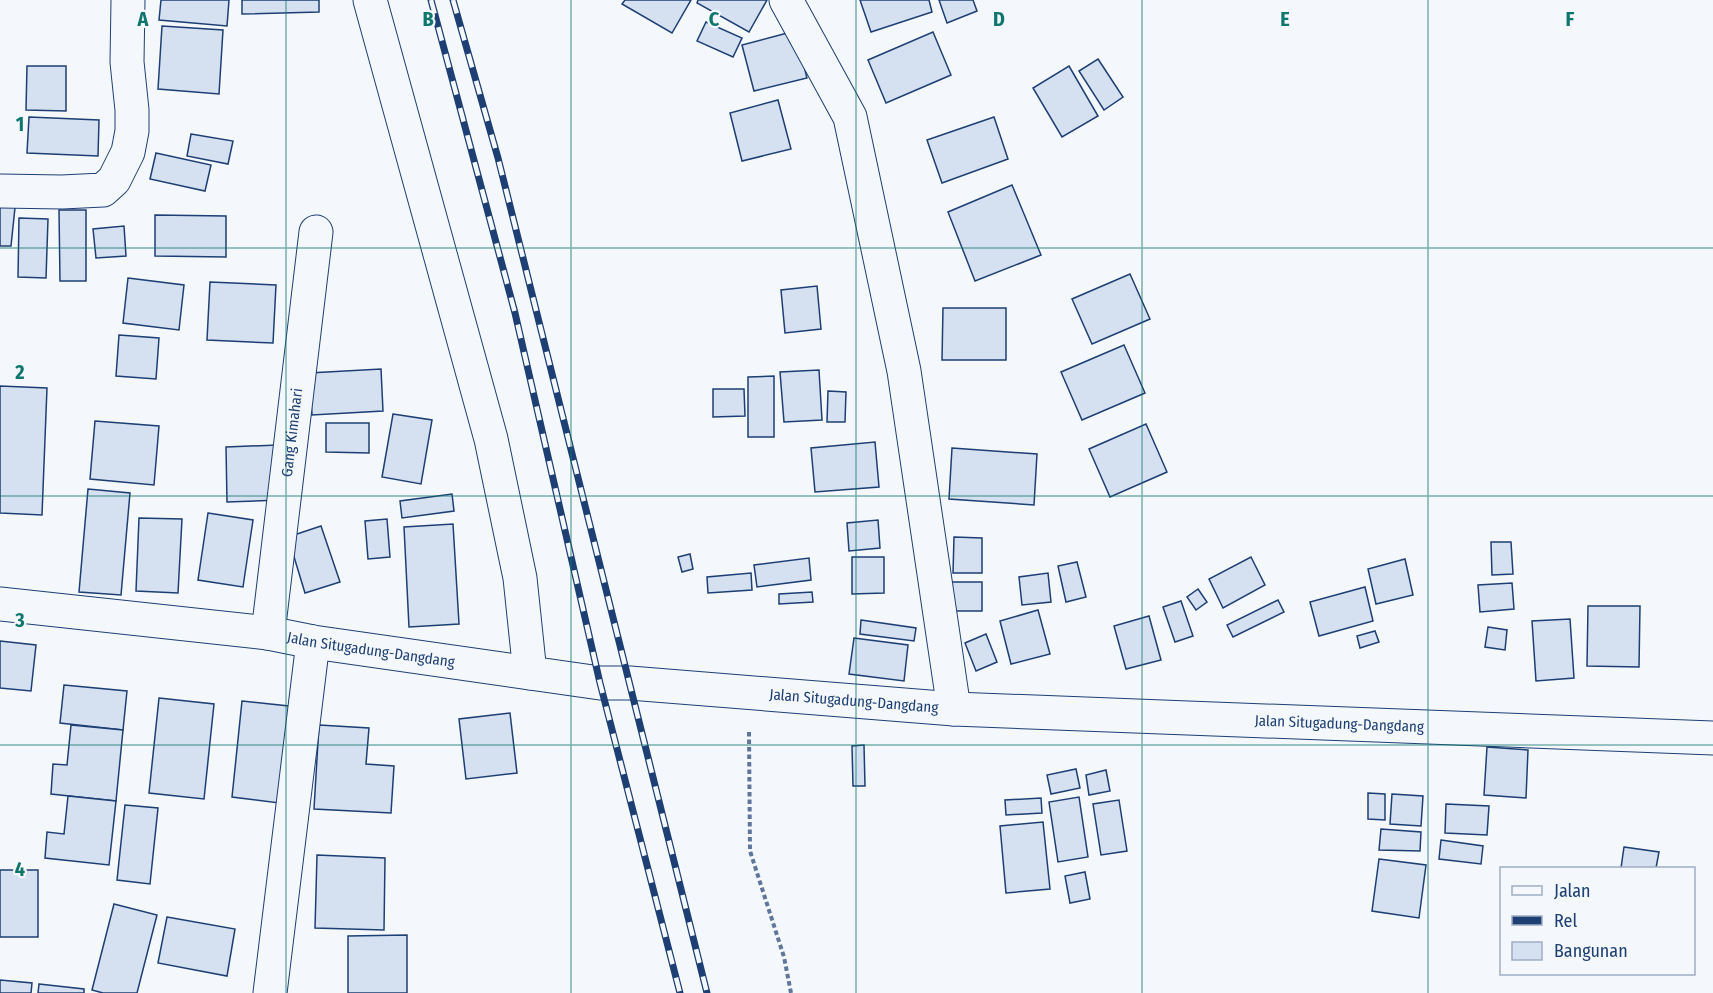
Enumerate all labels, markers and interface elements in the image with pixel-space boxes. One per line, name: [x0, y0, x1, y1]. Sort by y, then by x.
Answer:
text: A: [137, 7, 150, 31]
text: B: [422, 7, 434, 31]
text: C: [709, 7, 720, 31]
text: D: [993, 7, 1005, 31]
text: E: [1280, 7, 1290, 31]
text: F: [1566, 7, 1575, 31]
text: 1: [16, 112, 24, 136]
text: 2: [14, 360, 25, 384]
street label: Gang Kimahari: [278, 387, 306, 478]
text: 3: [14, 608, 25, 632]
street label: Jalan Situgadung-Dangdang: [286, 628, 456, 671]
street label: Jalan Situgadung-Dangdang: [769, 685, 939, 717]
street label: Jalan Situgadung-Dangdang: [1254, 711, 1424, 736]
text: 4: [15, 857, 25, 881]
legend: [1500, 867, 1695, 975]
text: Jalan: [1554, 880, 1591, 902]
text: Rel: [1554, 910, 1577, 932]
text: Bangunan: [1554, 940, 1628, 962]

